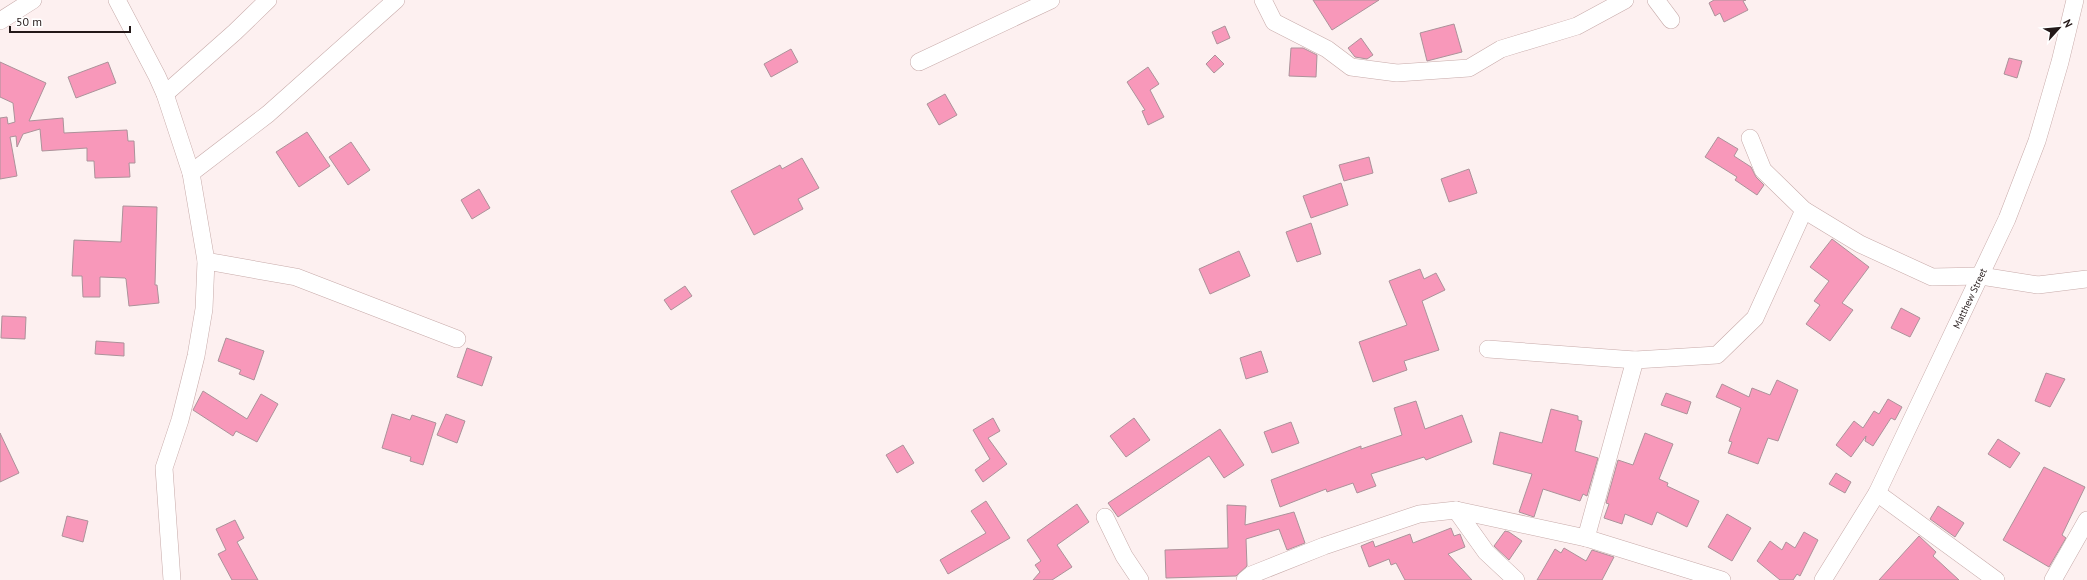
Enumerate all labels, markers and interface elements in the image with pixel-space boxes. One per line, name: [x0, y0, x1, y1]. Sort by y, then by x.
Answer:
scale bar: [10, 8, 130, 34]
north arrow: [2039, 8, 2079, 48]
text: 50 m: [16, 14, 42, 29]
text: N: [2060, 17, 2076, 30]
street label: Matthew Street: [1950, 265, 1990, 331]

